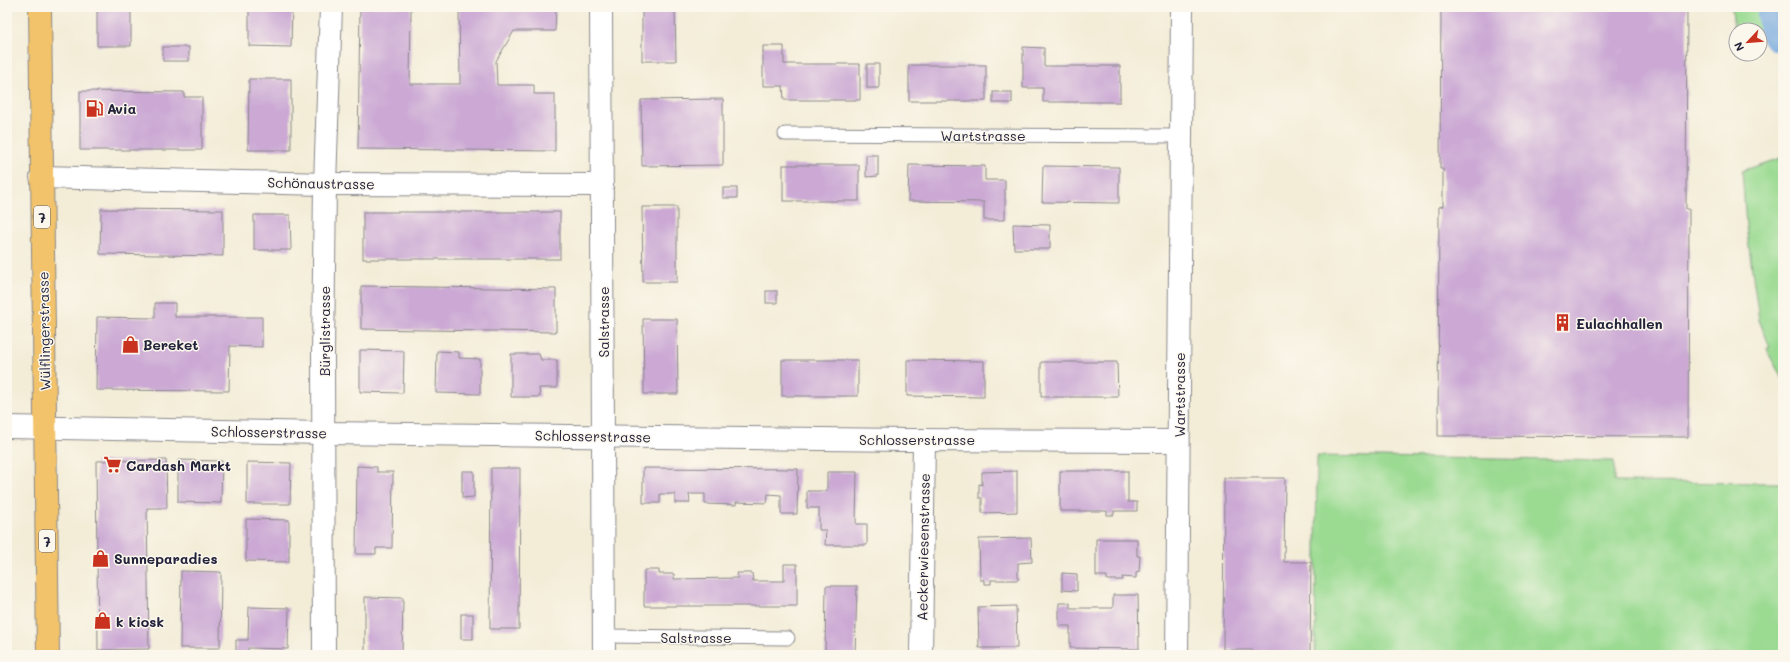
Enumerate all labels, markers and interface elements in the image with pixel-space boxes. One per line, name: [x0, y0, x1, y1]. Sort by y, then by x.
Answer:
north arrow: [1728, 22, 1768, 62]
text: N: [1730, 40, 1747, 54]
fuel station icon: Avia: [84, 98, 104, 118]
place label: Avia: [107, 99, 137, 118]
street label: Wartstrasse: [940, 126, 1026, 145]
street label: Schönaustrasse: [267, 173, 375, 193]
road number: 7: [34, 206, 50, 228]
street label: Wülflingerstrasse: [33, 271, 55, 391]
street label: Bürglistrasse: [315, 286, 334, 376]
street label: Salstrasse: [594, 286, 613, 358]
building icon: Eulachhallen: [1553, 313, 1573, 333]
place label: Eulachhallen: [1576, 314, 1663, 333]
shop icon: Bereket: [120, 334, 140, 354]
place label: Bereket: [143, 335, 199, 354]
street label: Wartstrasse: [1170, 352, 1189, 438]
street label: Schlosserstrasse: [211, 421, 327, 443]
street label: Schlosserstrasse: [535, 425, 651, 447]
street label: Schlosserstrasse: [859, 430, 975, 449]
supermarket icon: Cardash Markt: [103, 455, 123, 475]
place label: Cardash Markt: [126, 456, 231, 475]
street label: Aeckerwiesenstrasse: [912, 473, 934, 621]
road number: 7: [39, 530, 55, 552]
shop icon: Sunneparadies: [91, 548, 111, 568]
place label: Sunneparadies: [114, 549, 218, 568]
shop icon: k kiosk: [93, 611, 113, 631]
place label: k kiosk: [116, 612, 164, 631]
street label: Salstrasse: [660, 628, 732, 647]

